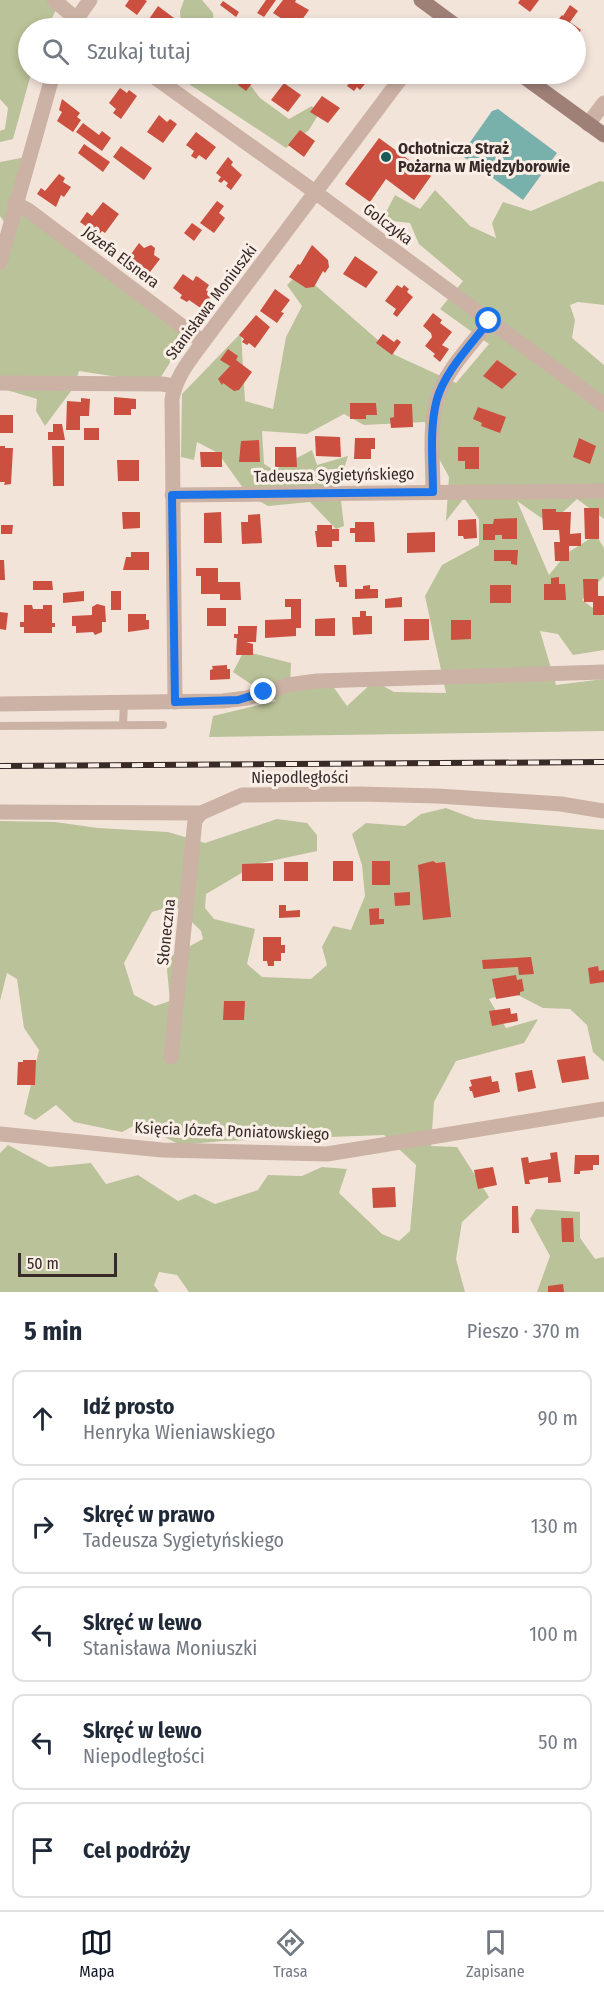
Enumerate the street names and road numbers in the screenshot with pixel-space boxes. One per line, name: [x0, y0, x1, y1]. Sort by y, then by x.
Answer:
street label: Golczyka: [359, 199, 417, 249]
street label: Józefa Elsnera: [79, 222, 163, 292]
street label: Stanisława Moniuszki: [161, 241, 261, 363]
street label: Tadeusza Sygietyńskiego: [253, 464, 415, 486]
street label: Niepodległości: [251, 768, 349, 787]
street label: Słoneczna: [153, 898, 179, 966]
street label: Księcia Józefa Poniatowskiego: [134, 1118, 330, 1144]

